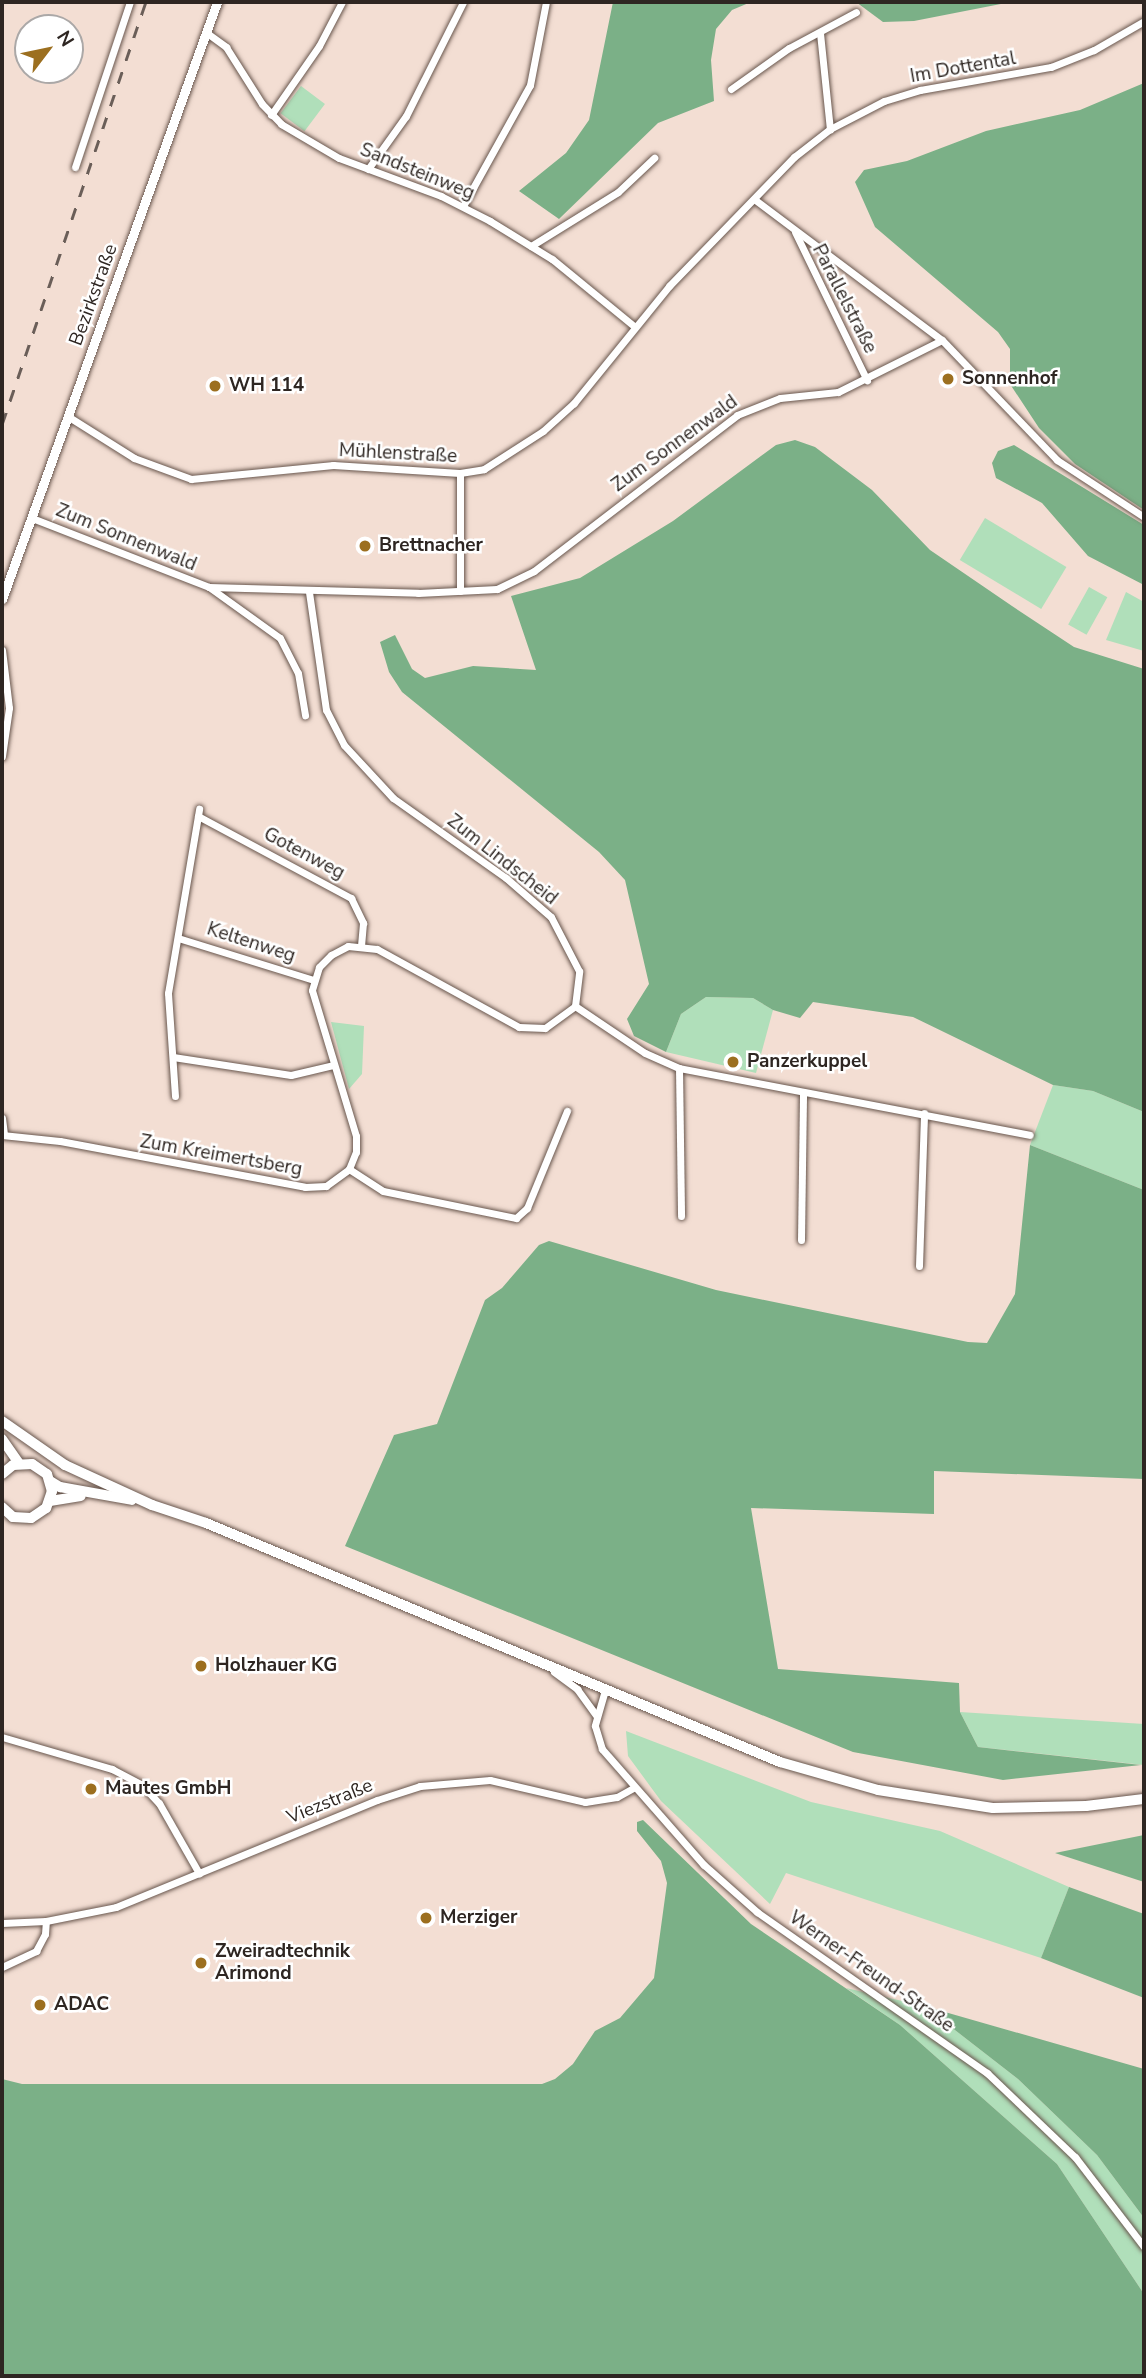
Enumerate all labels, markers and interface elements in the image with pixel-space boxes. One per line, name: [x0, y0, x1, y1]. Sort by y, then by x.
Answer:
north arrow: [14, 14, 84, 84]
text: N: [50, 26, 80, 52]
street label: Im Dottental: [908, 48, 1018, 88]
street label: Sandsteinweg: [356, 139, 478, 205]
street label: Bezirkstraße: [65, 241, 123, 349]
street label: Parallelstraße: [807, 241, 881, 357]
place label: Sonnenhof: [962, 368, 1057, 390]
marker: Sonnenhof: [940, 371, 956, 387]
place label: WH 114: [229, 375, 304, 397]
marker: WH 114: [207, 378, 223, 394]
street label: Zum Sonnenwald: [608, 391, 742, 497]
street label: Mühlenstraße: [338, 440, 458, 468]
street label: Zum Sonnenwald: [52, 499, 200, 577]
place label: Brettnacher: [379, 535, 483, 557]
marker: Brettnacher: [357, 538, 373, 554]
street label: Zum Lindscheid: [442, 810, 562, 910]
street label: Gotenweg: [259, 823, 349, 885]
street label: Keltenweg: [204, 918, 298, 968]
place label: Panzerkuppel: [747, 1051, 867, 1073]
marker: Panzerkuppel: [725, 1054, 741, 1070]
street label: Zum Kreimertsberg: [138, 1131, 304, 1181]
place label: Holzhauer KG: [215, 1655, 337, 1677]
marker: Holzhauer KG: [193, 1658, 209, 1674]
street label: Viezstraße: [284, 1774, 376, 1830]
place label: Mautes GmbH: [105, 1778, 232, 1800]
marker: Mautes GmbH: [83, 1781, 99, 1797]
street label: Werner-Freund-Straße: [784, 1906, 958, 2038]
place label: Merziger: [440, 1907, 517, 1929]
marker: Merziger: [418, 1910, 434, 1926]
place label: Zweiradtechnik Arimond: [215, 1941, 350, 1985]
marker: Zweiradtechnik Arimond: [193, 1955, 209, 1971]
place label: ADAC: [54, 1994, 109, 2016]
marker: ADAC: [32, 1997, 48, 2013]

